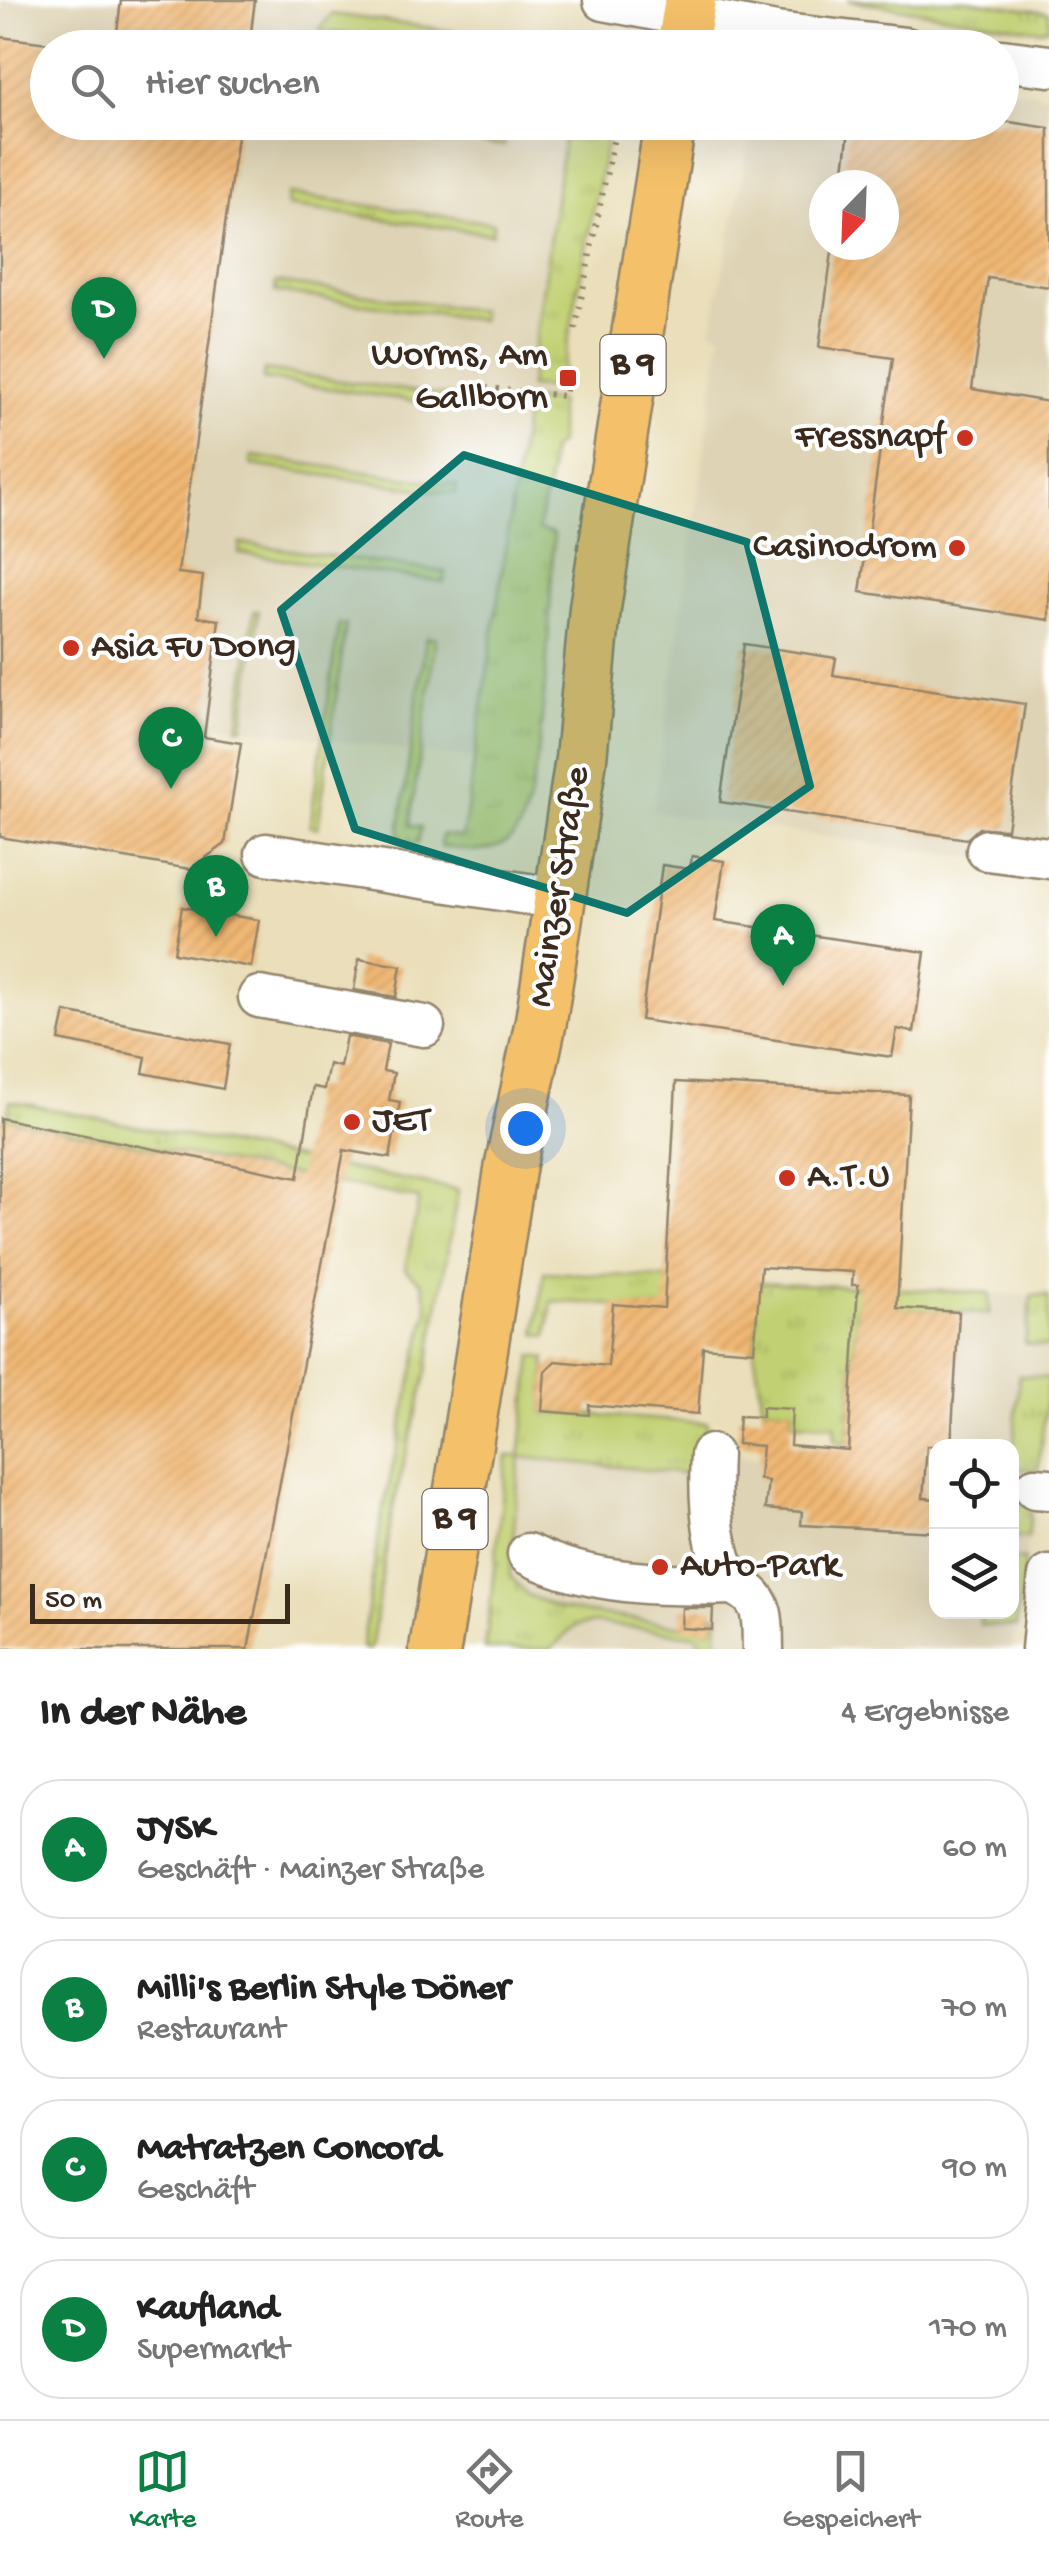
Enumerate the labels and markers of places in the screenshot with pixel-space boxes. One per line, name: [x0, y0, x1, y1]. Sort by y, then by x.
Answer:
pin: D: [72, 276, 136, 359]
place label: Worms, Am Gallborn: [371, 334, 548, 422]
marker: Worms, Am Gallborn: [557, 367, 579, 389]
place label: Fressnapf: [794, 416, 948, 460]
marker: Fressnapf: [954, 427, 976, 449]
place label: Casinodrom: [753, 526, 937, 570]
marker: Casinodrom: [946, 537, 968, 559]
place label: Asia Fu Dong: [91, 626, 296, 670]
marker: Asia Fu Dong: [60, 637, 82, 659]
pin: C: [138, 706, 204, 789]
pin: B: [184, 854, 248, 937]
pin: A: [750, 904, 816, 986]
place label: JET: [372, 1100, 432, 1144]
marker: JET: [341, 1111, 363, 1133]
place label: A.T.U: [807, 1156, 890, 1200]
marker: A.T.U: [776, 1167, 798, 1189]
place label: Auto-Park: [680, 1545, 843, 1589]
marker: Auto-Park: [649, 1556, 671, 1578]

